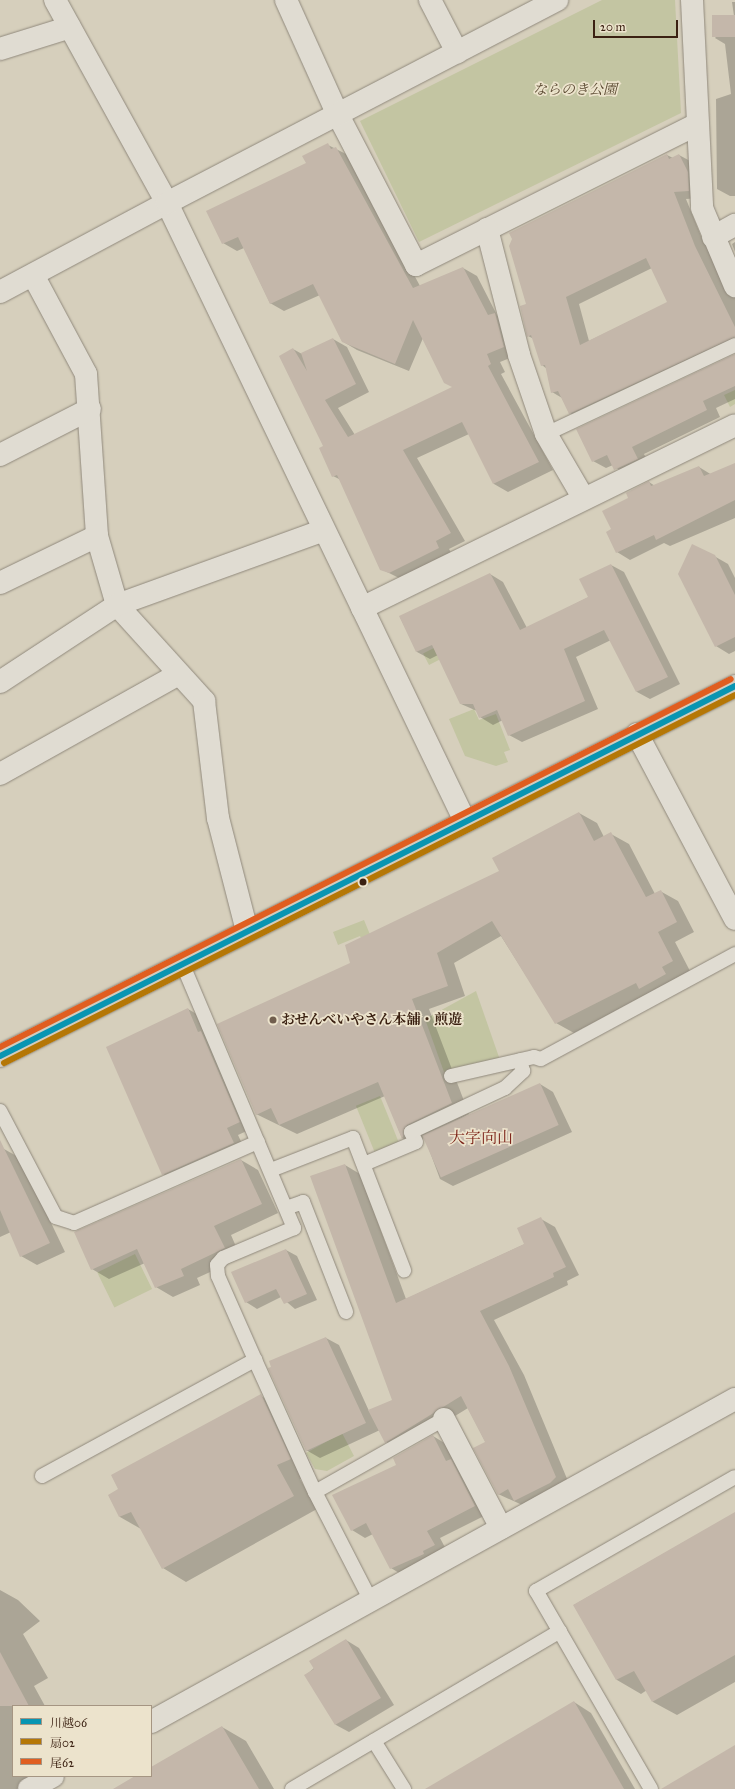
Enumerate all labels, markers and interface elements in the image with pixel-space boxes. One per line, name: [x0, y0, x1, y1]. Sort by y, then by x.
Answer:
scale bar: [595, 12, 680, 38]
text: 20 m: [600, 20, 626, 34]
park label: ならのき公園: [533, 82, 617, 98]
unlabelled marker: [358, 877, 368, 887]
place label: おせんべいやさん本舗・煎遊: [281, 1012, 463, 1028]
marker: おせんべいやさん本舗・煎遊: [268, 1015, 278, 1025]
district label: 大字向山: [449, 1128, 513, 1148]
legend: [12, 1705, 152, 1777]
text: 川越06: [50, 1716, 87, 1730]
text: 扇02: [50, 1736, 75, 1750]
text: 尾62: [50, 1756, 74, 1770]

